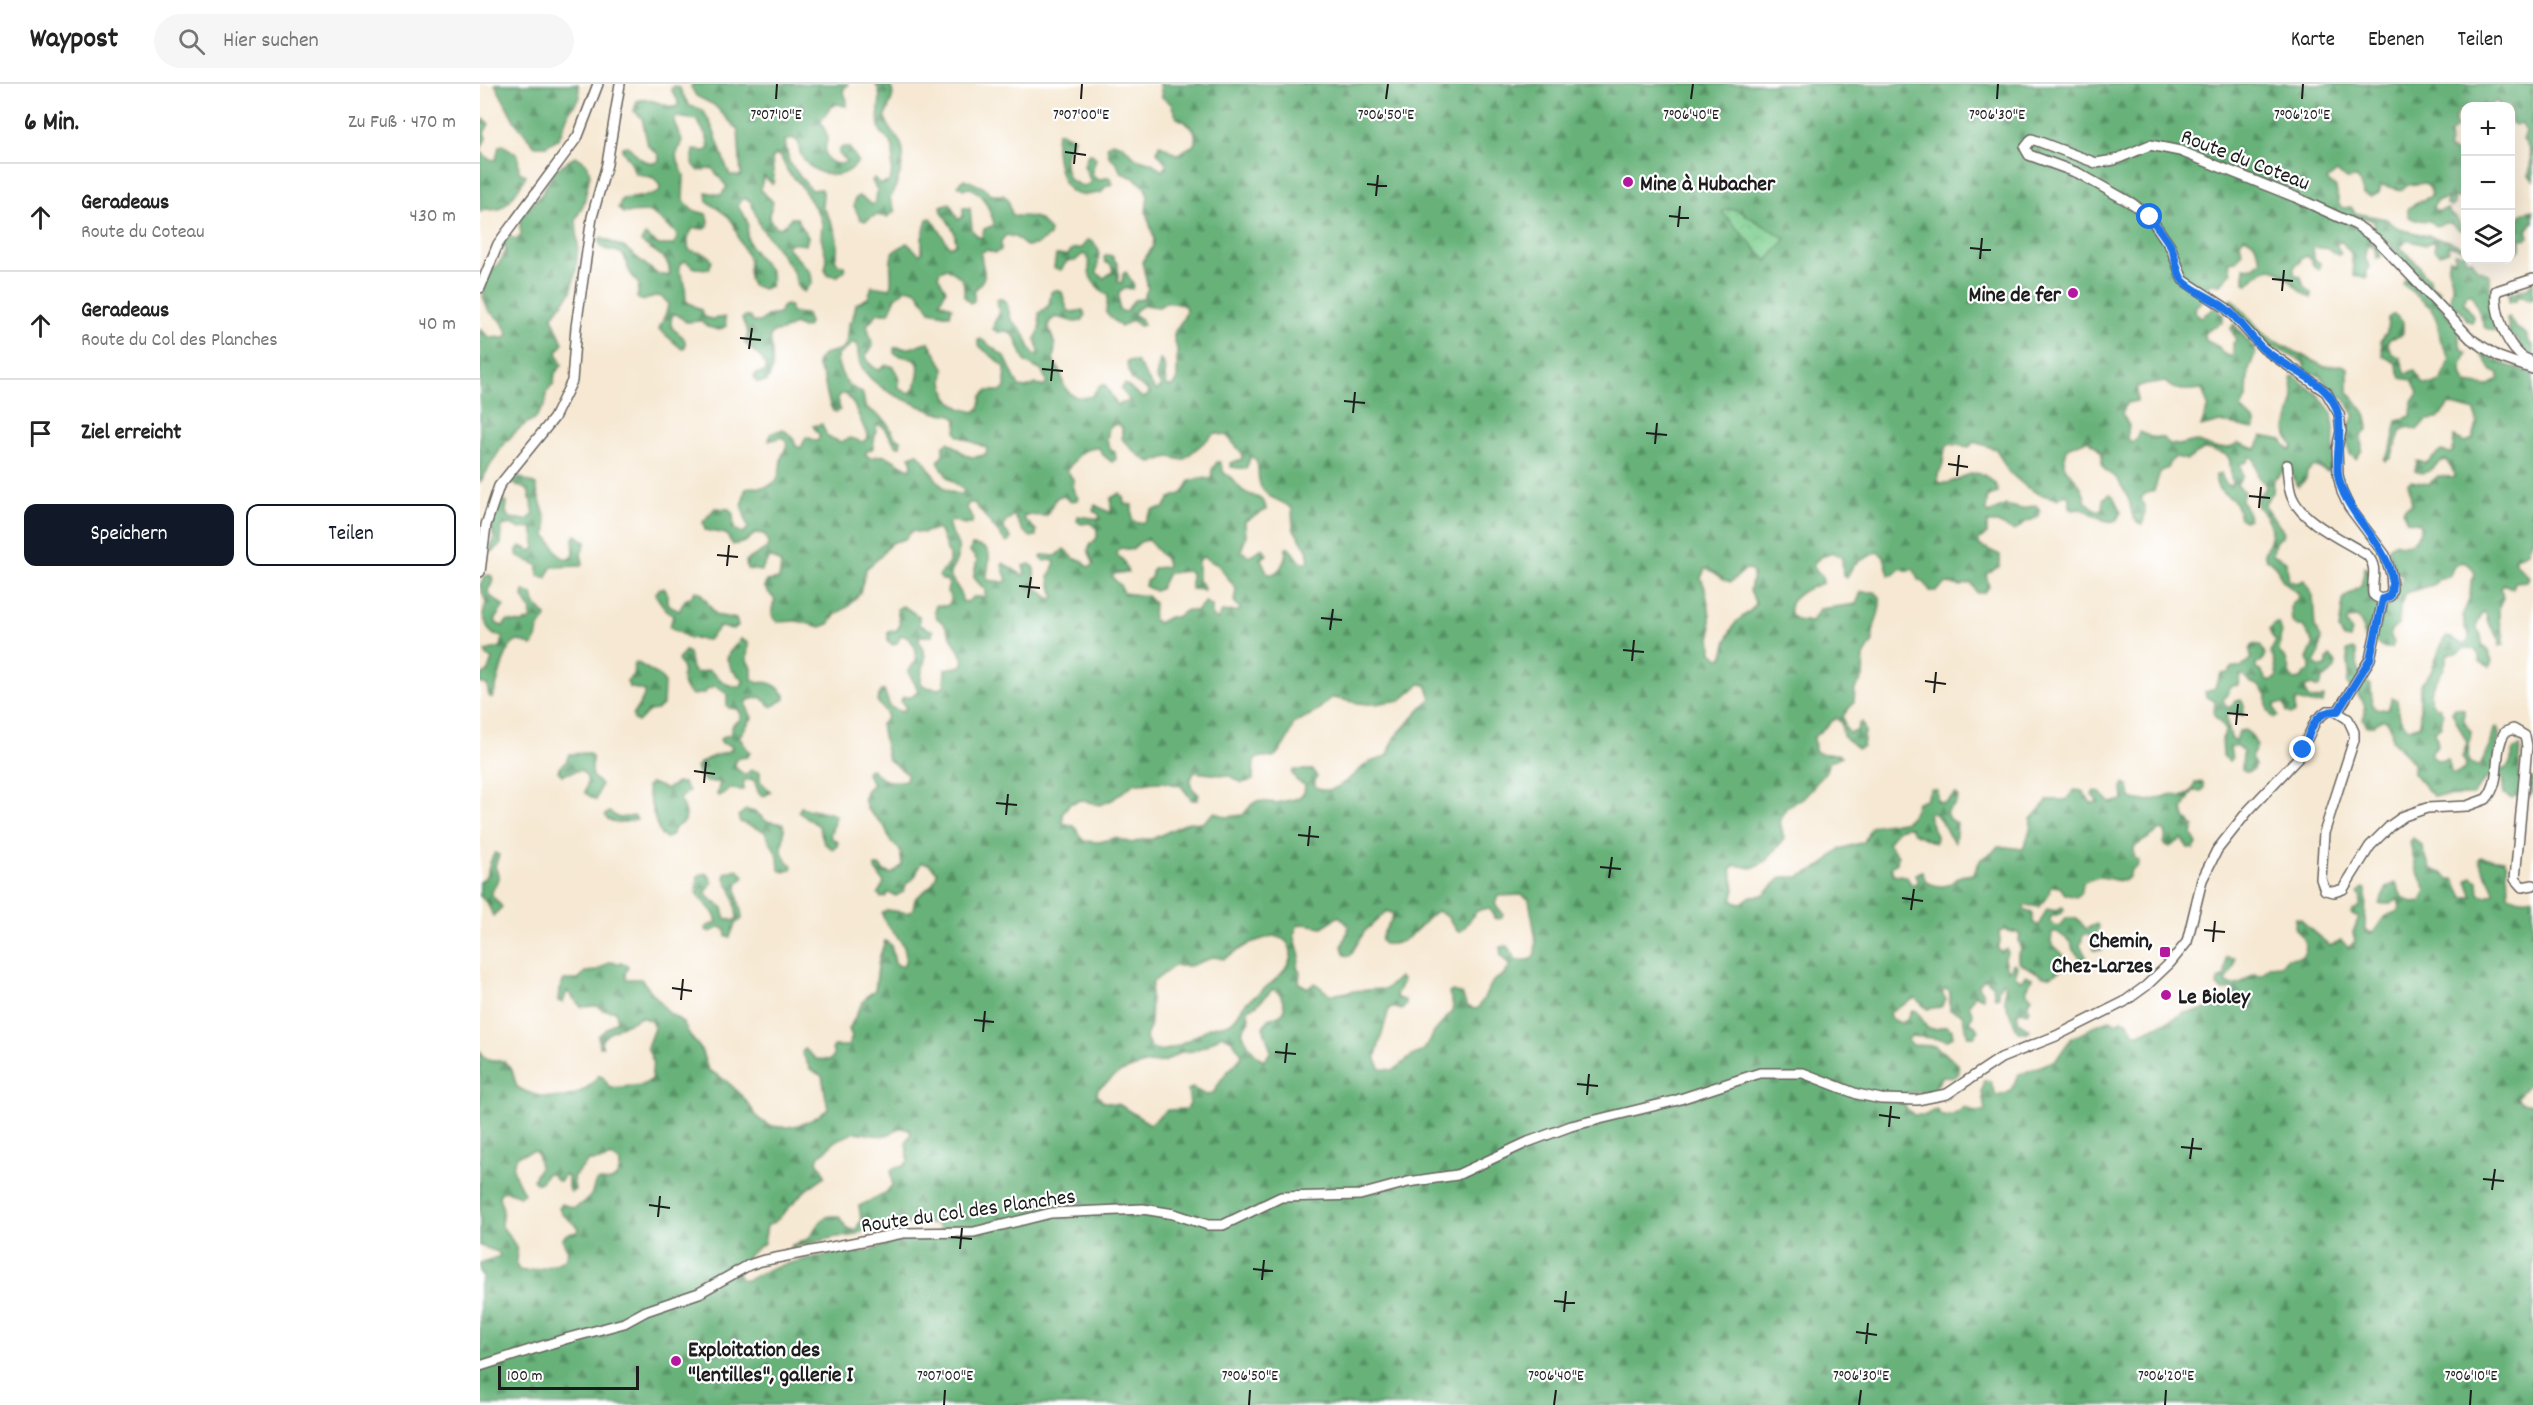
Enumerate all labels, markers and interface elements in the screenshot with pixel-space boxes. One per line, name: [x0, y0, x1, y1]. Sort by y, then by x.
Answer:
search box: [154, 14, 574, 68]
text: Waypost: [30, 21, 118, 61]
icon: search: [175, 25, 208, 58]
text: Hier suchen: [223, 26, 319, 57]
text: Karte: [2291, 26, 2335, 56]
text: Ebenen: [2368, 26, 2425, 56]
text: Teilen: [2458, 26, 2503, 56]
map controls: [2461, 102, 2515, 264]
button: +: [2461, 102, 2515, 156]
text: 6 Min.: [24, 105, 79, 142]
text: 7°07'10"E: [750, 105, 802, 127]
text: 7°07'00"E: [1053, 105, 1109, 127]
text: 7°06'50"E: [1358, 105, 1414, 127]
text: 7°06'40"E: [1663, 105, 1719, 127]
text: 7°06'30"E: [1969, 105, 2025, 127]
text: 7°06'20"E: [2274, 105, 2330, 127]
text: Zu Fuß · 470 m: [348, 109, 456, 137]
street label: Route du Coteau: [2176, 122, 2314, 200]
button: −: [2461, 156, 2515, 210]
place label: Mine à Hubacher: [1640, 170, 1776, 201]
marker: Mine à Hubacher: [1621, 175, 1635, 189]
text: Geradeaus: [81, 188, 169, 219]
icon: ahead: [24, 201, 57, 234]
text: 430 m: [410, 203, 456, 231]
route start: [2136, 203, 2162, 229]
button: layers: [2461, 210, 2515, 264]
text: Route du Coteau: [81, 219, 205, 247]
place label: Mine de fer: [1969, 281, 2062, 312]
marker: Mine de fer: [2066, 286, 2080, 300]
text: Geradeaus: [81, 296, 169, 327]
icon: ahead: [24, 309, 57, 342]
text: 40 m: [418, 311, 456, 339]
text: Route du Col des Planches: [81, 327, 278, 355]
icon: arrive: [24, 417, 57, 450]
text: Ziel erreicht: [81, 418, 181, 449]
button: Speichern: [24, 504, 234, 566]
button: Teilen: [246, 504, 456, 566]
route end: [2289, 736, 2315, 762]
place label: Chemin, Chez-Larzes: [2052, 927, 2153, 983]
marker: Chemin, Chez-Larzes: [2158, 945, 2172, 959]
place label: Le Bioley: [2178, 983, 2251, 1014]
marker: Le Bioley: [2159, 988, 2173, 1002]
street label: Route du Col des Planches: [859, 1182, 1078, 1243]
place label: Exploitation des "lentilles", gallerie I: [688, 1336, 854, 1392]
marker: Exploitation des "lentilles", gallerie I: [669, 1354, 683, 1368]
scale bar: [498, 1363, 639, 1390]
text: 100 m: [507, 1365, 543, 1388]
text: 7°07'00"E: [917, 1366, 973, 1388]
text: 7°06'50"E: [1222, 1366, 1278, 1388]
text: 7°06'40"E: [1528, 1366, 1584, 1388]
text: 7°06'30"E: [1833, 1366, 1889, 1388]
text: 7°06'20"E: [2138, 1366, 2194, 1388]
text: 7°06'10"E: [2445, 1366, 2498, 1388]

